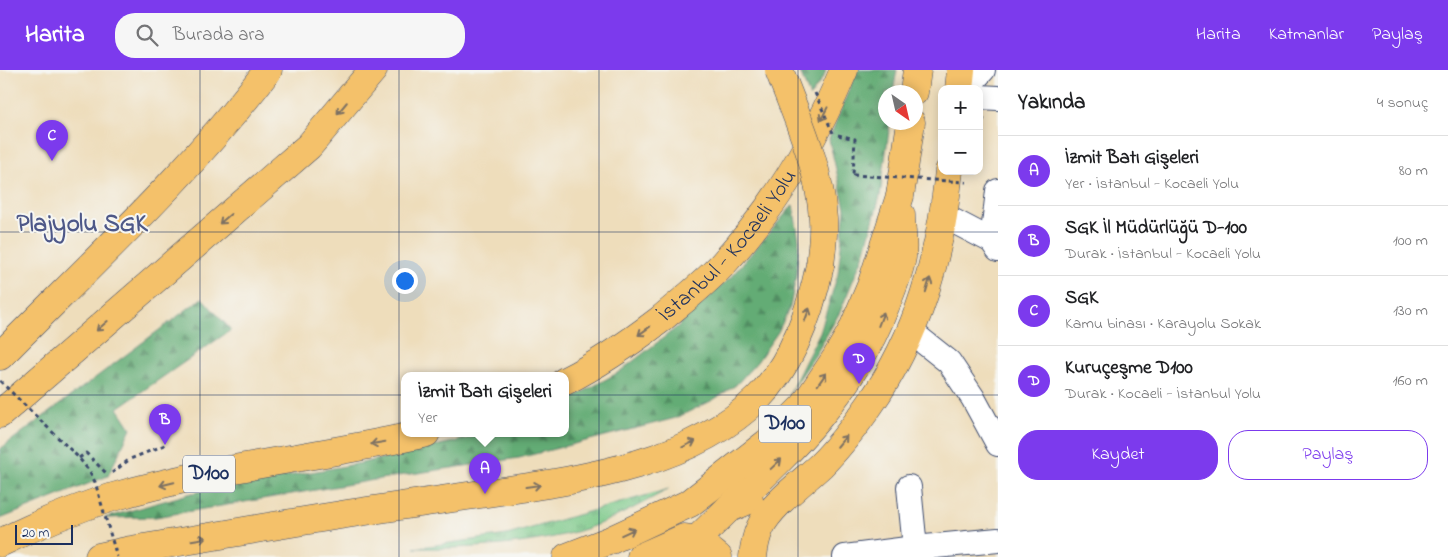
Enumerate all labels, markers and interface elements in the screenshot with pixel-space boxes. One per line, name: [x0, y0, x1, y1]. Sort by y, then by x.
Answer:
search box: [115, 13, 465, 58]
text: Harita: [25, 18, 85, 53]
icon: search: [133, 21, 161, 49]
text: Burada ara: [173, 22, 265, 49]
text: Harita: [1196, 22, 1241, 48]
text: Katmanlar: [1269, 22, 1344, 48]
text: Paylaş: [1372, 22, 1423, 48]
north arrow: [878, 85, 923, 130]
map controls: [938, 85, 983, 175]
button: +: [938, 85, 983, 130]
text: Yakında: [1018, 88, 1085, 118]
text: 4 sonuç: [1377, 91, 1428, 115]
one-way arrow: [336, 101, 347, 114]
one-way arrow: [819, 107, 829, 122]
pin: C: [36, 120, 68, 161]
button: −: [938, 130, 983, 175]
text: İzmit Batı Gişeleri: [1065, 145, 1199, 172]
text: A: [1029, 159, 1039, 183]
text: 80 m: [1399, 159, 1428, 183]
street label: İstanbul - Kocaeli Yolu: [651, 164, 806, 331]
text: Yer · İstanbul - Kocaeli Yolu: [1065, 172, 1239, 196]
district label: Plajyolu SGK: [16, 207, 148, 244]
one-way arrow: [218, 214, 231, 225]
text: SGK İl Müdürlüğü D-100: [1065, 215, 1247, 242]
text: B: [1029, 229, 1039, 253]
text: 100 m: [1393, 229, 1428, 253]
text: Durak · İstanbul - Kocaeli Yolu: [1065, 242, 1261, 266]
your location: [392, 268, 418, 294]
one-way arrow: [924, 277, 933, 293]
text: SGK: [1065, 285, 1098, 312]
text: C: [1030, 299, 1038, 323]
text: 130 m: [1393, 299, 1428, 323]
one-way arrow: [803, 308, 812, 323]
one-way arrow: [876, 312, 886, 327]
text: Kamu binası · Karayolu Sokak: [1065, 312, 1261, 336]
one-way arrow: [95, 320, 108, 332]
one-way arrow: [637, 326, 651, 336]
pin: D: [843, 343, 875, 384]
text: Kuruçeşme D100: [1065, 355, 1193, 382]
text: D: [1028, 369, 1040, 393]
text: 160 m: [1393, 369, 1428, 393]
popup: [401, 372, 569, 437]
one-way arrow: [817, 373, 827, 387]
text: İzmit Batı Gişeleri: [418, 379, 552, 406]
text: Durak · Kocaeli - İstanbul Yolu: [1065, 382, 1261, 406]
pin: B: [149, 404, 181, 445]
text: Yer: [418, 406, 438, 430]
road number: D100: [759, 406, 811, 442]
button: Kaydet: [1018, 430, 1218, 480]
button: Paylaş: [1228, 430, 1428, 480]
one-way arrow: [836, 435, 847, 448]
one-way arrow: [371, 439, 387, 449]
one-way arrow: [681, 439, 696, 448]
pin: A: [469, 453, 501, 494]
road number: D100: [183, 456, 235, 492]
one-way arrow: [770, 458, 783, 470]
one-way arrow: [160, 480, 176, 489]
one-way arrow: [525, 481, 541, 491]
scale bar: [15, 522, 72, 545]
text: 20 m: [22, 523, 49, 544]
one-way arrow: [620, 527, 635, 536]
one-way arrow: [191, 534, 207, 544]

